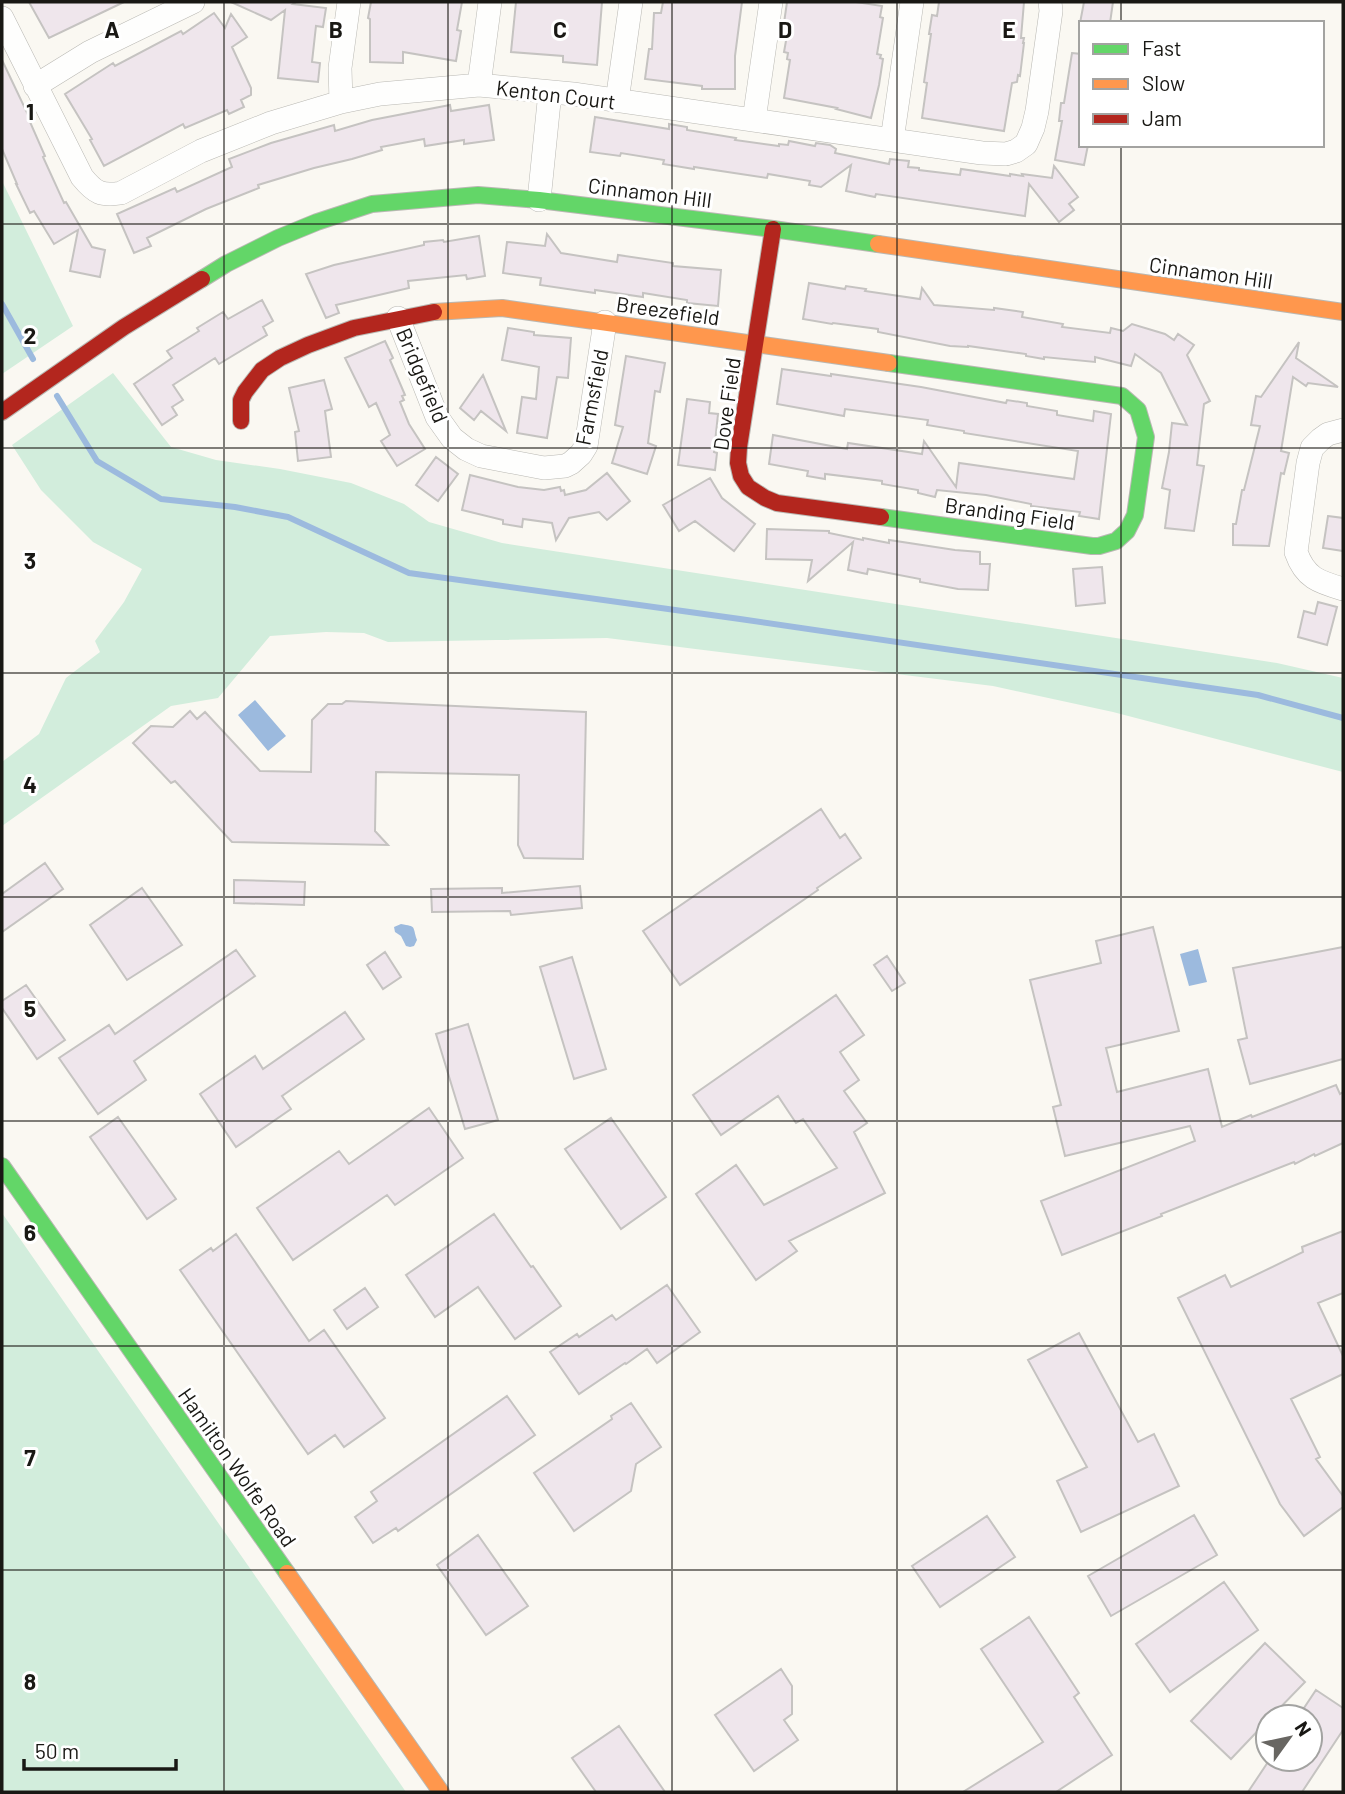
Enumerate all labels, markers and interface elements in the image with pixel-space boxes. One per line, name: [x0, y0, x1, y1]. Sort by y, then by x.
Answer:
text: A: [104, 15, 120, 43]
text: B: [329, 15, 343, 43]
text: C: [553, 15, 567, 43]
text: D: [778, 15, 792, 43]
text: E: [1002, 15, 1016, 43]
legend: [1079, 21, 1324, 147]
text: Fast: [1142, 35, 1182, 60]
text: Slow: [1142, 70, 1185, 95]
street label: Kenton Court: [495, 74, 617, 114]
text: 1: [26, 97, 34, 125]
text: Jam: [1142, 105, 1182, 130]
street label: Cinnamon Hill: [587, 172, 713, 212]
street label: Cinnamon Hill: [1148, 251, 1274, 293]
street label: Breezefield: [615, 290, 721, 330]
text: 2: [24, 321, 36, 349]
street label: Bridgefield: [392, 324, 454, 426]
street label: Farmsfield: [569, 347, 613, 447]
street label: Dove Field: [707, 356, 745, 452]
street label: Branding Field: [943, 492, 1077, 534]
text: 3: [24, 546, 36, 574]
text: 4: [23, 770, 37, 798]
text: 5: [24, 994, 36, 1022]
text: 6: [24, 1218, 36, 1246]
street label: Hamilton Wolfe Road: [174, 1383, 302, 1551]
text: 7: [24, 1443, 36, 1471]
text: 8: [24, 1667, 36, 1695]
north arrow: [1254, 1703, 1324, 1773]
text: N: [1291, 1717, 1317, 1740]
scale bar: [24, 1728, 177, 1772]
text: 50 m: [35, 1738, 79, 1763]

